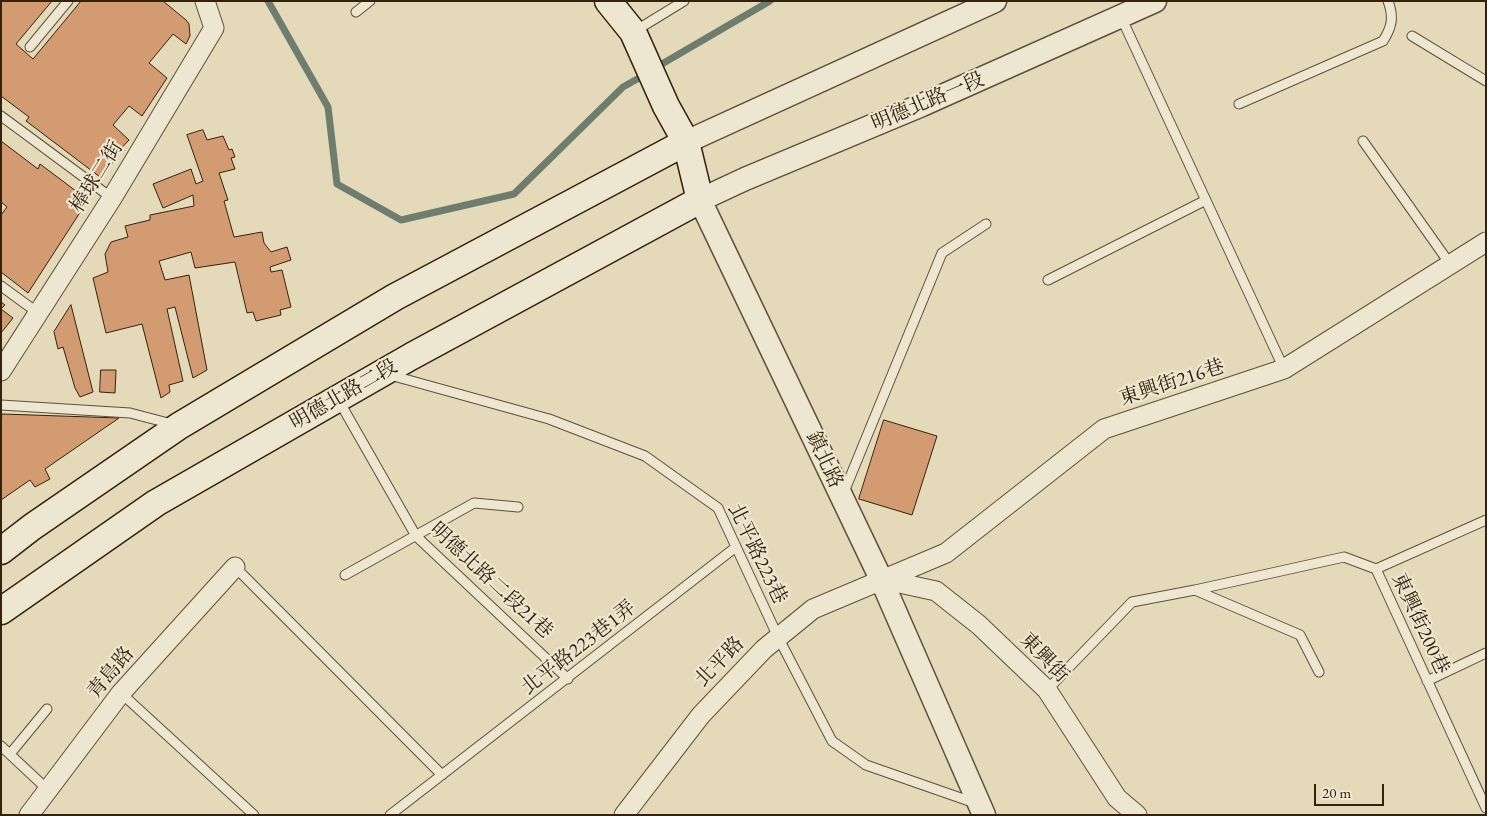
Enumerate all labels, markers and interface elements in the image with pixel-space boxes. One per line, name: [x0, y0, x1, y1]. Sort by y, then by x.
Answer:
street label: 明德北路一段: [868, 68, 988, 136]
street label: 棒球二街: [66, 137, 128, 217]
street label: 明德北路二段: [286, 355, 402, 435]
street label: 東興街216巷: [1117, 355, 1227, 411]
street label: 鎮北路: [800, 428, 848, 492]
street label: 北平路223巷: [722, 500, 792, 608]
street label: 明德北路二段21巷: [425, 518, 557, 644]
street label: 東興街200巷: [1386, 570, 1454, 678]
street label: 北平路223巷1弄: [517, 596, 641, 700]
street label: 東興街: [1015, 628, 1073, 688]
street label: 北平路: [691, 632, 749, 692]
street label: 青島路: [83, 642, 139, 704]
scale bar: [1317, 774, 1387, 806]
text: 20 m: [1322, 783, 1351, 802]

